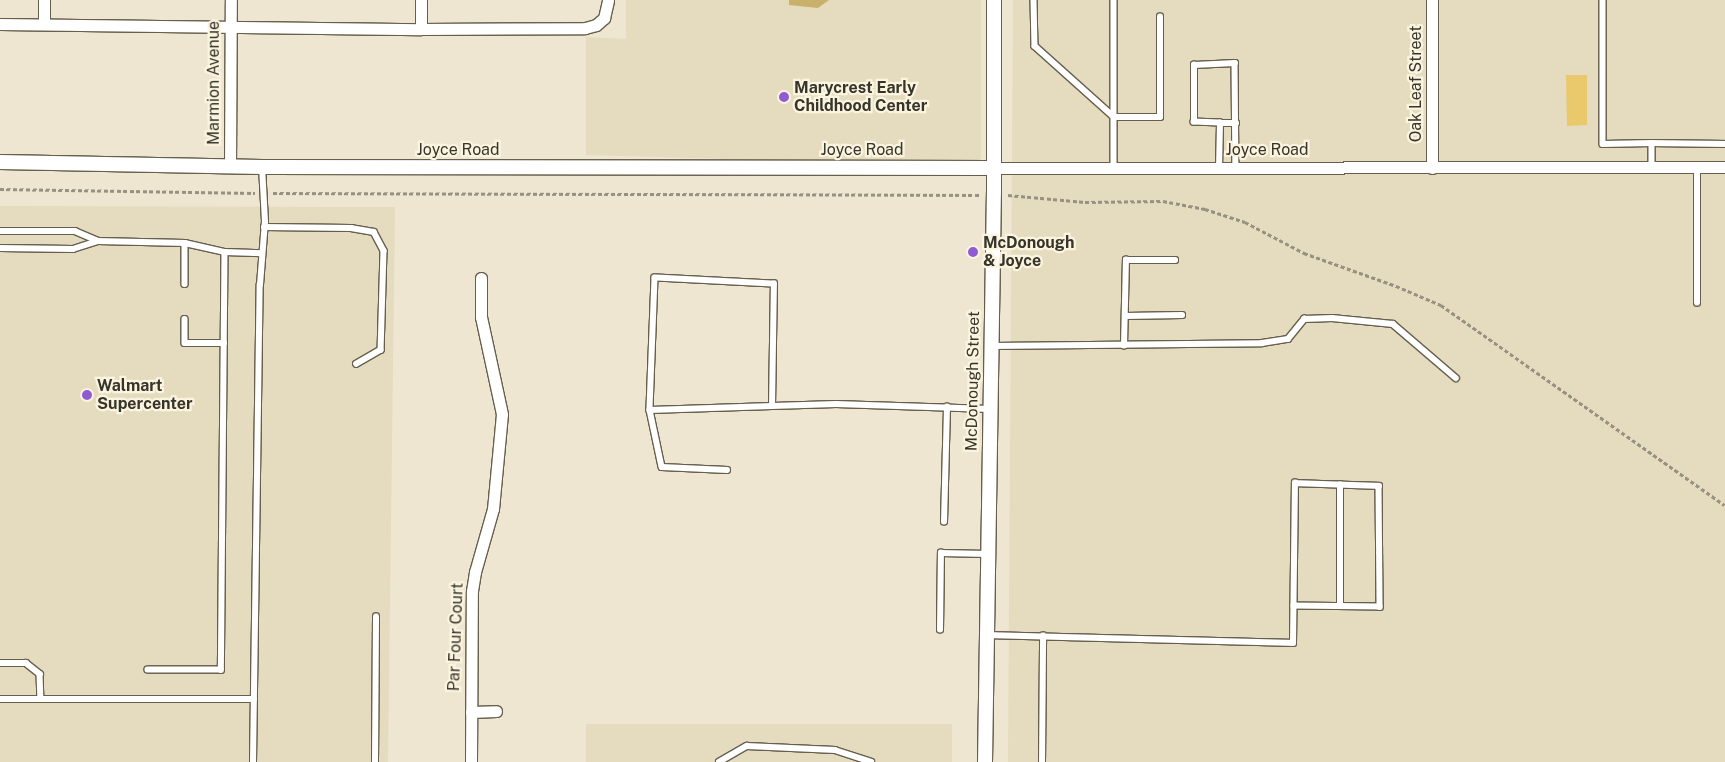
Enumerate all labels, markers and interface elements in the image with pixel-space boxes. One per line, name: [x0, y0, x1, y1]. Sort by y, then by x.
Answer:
street label: Marmion Avenue: [204, 21, 224, 145]
street label: Oak Leaf Street: [1406, 26, 1426, 142]
place label: Marycrest Early Childhood Center: [794, 78, 927, 116]
marker: Marycrest Early Childhood Center: [778, 91, 790, 103]
street label: Joyce Road: [416, 140, 500, 160]
street label: Joyce Road: [820, 140, 904, 160]
street label: Joyce Road: [1225, 140, 1309, 160]
place label: McDonough & Joyce: [983, 233, 1074, 271]
marker: McDonough & Joyce: [967, 246, 979, 258]
street label: McDonough Street: [962, 311, 984, 451]
place label: Walmart Supercenter: [97, 376, 193, 414]
marker: Walmart Supercenter: [81, 389, 93, 401]
street label: Par Four Court: [445, 582, 467, 692]

